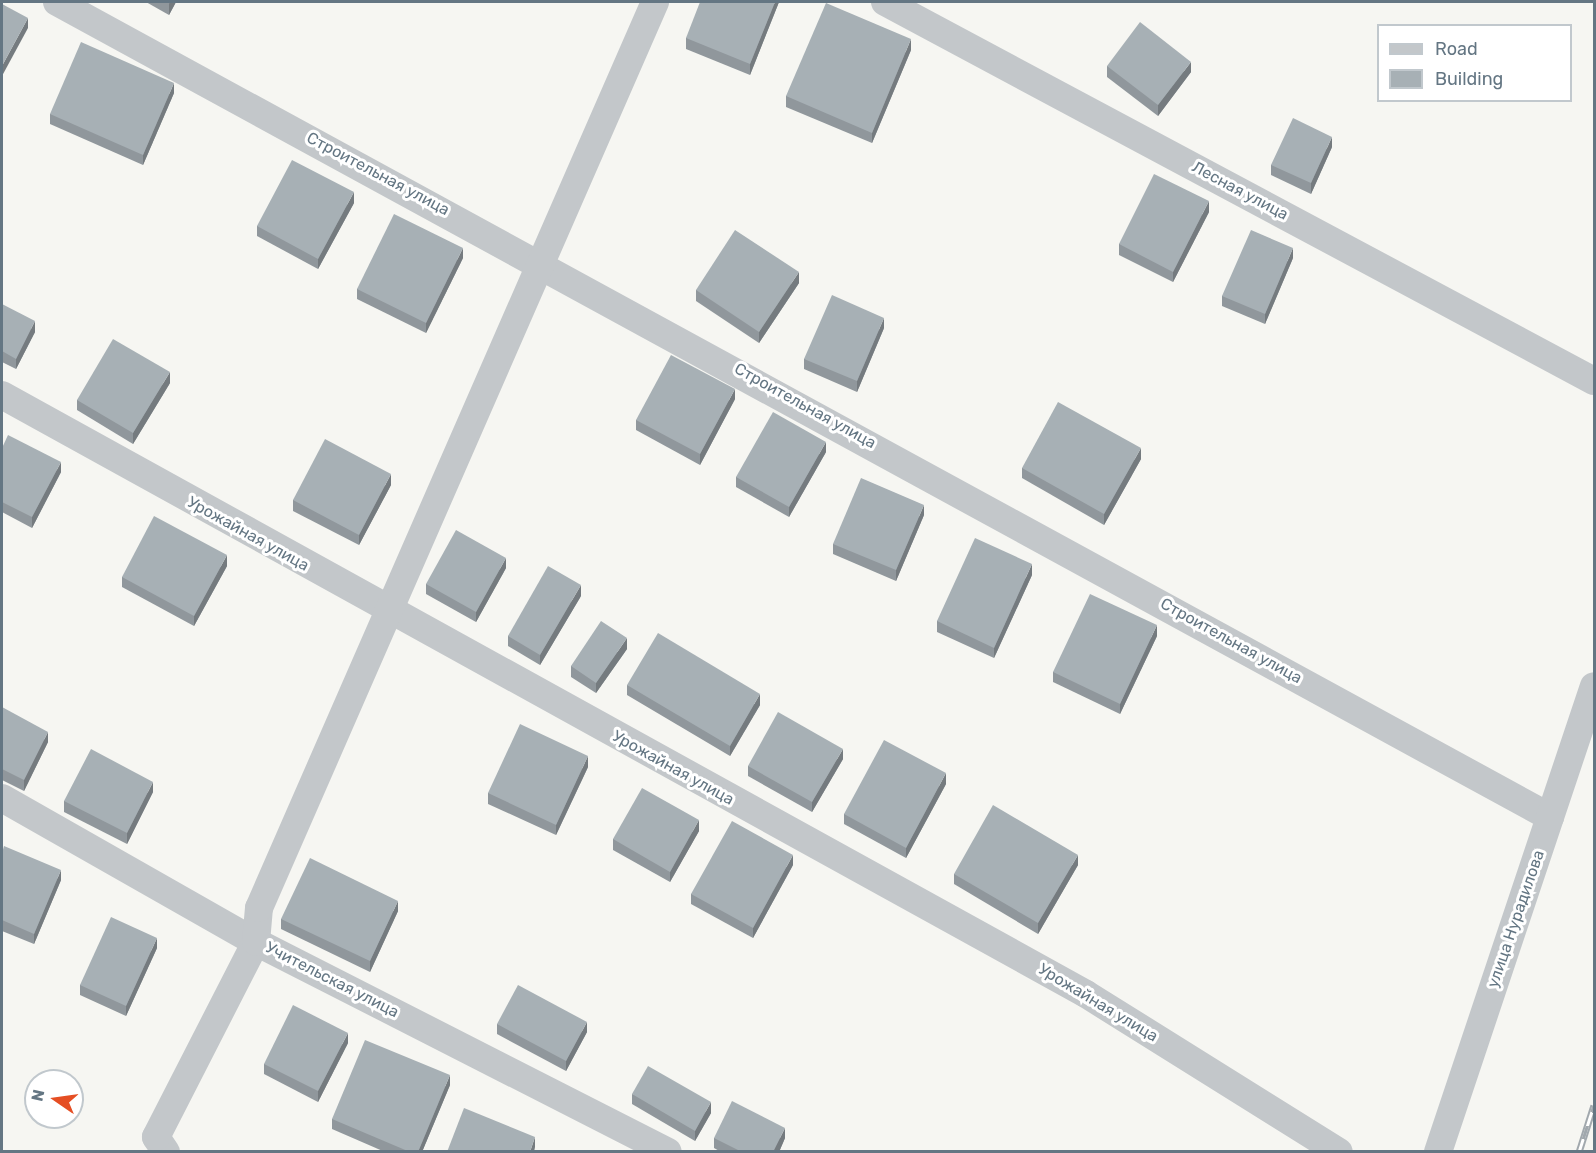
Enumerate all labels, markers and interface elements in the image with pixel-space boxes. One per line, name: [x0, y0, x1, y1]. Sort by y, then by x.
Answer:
legend: [1377, 24, 1572, 102]
text: Road: [1435, 38, 1478, 60]
text: Building: [1435, 68, 1503, 90]
street label: Строительная улица: [303, 128, 453, 220]
street label: Лесная улица: [1189, 158, 1291, 224]
street label: Строительная улица: [731, 359, 879, 453]
street label: Урожайная улица: [184, 493, 312, 575]
street label: Строительная улица: [1157, 594, 1305, 688]
street label: Урожайная улица: [609, 727, 737, 809]
street label: улица Нурадилова: [1483, 848, 1549, 990]
street label: Учительская улица: [262, 938, 402, 1022]
street label: Урожайная улица: [1035, 960, 1161, 1046]
north arrow: [24, 1069, 84, 1129]
text: N: [27, 1088, 48, 1103]

